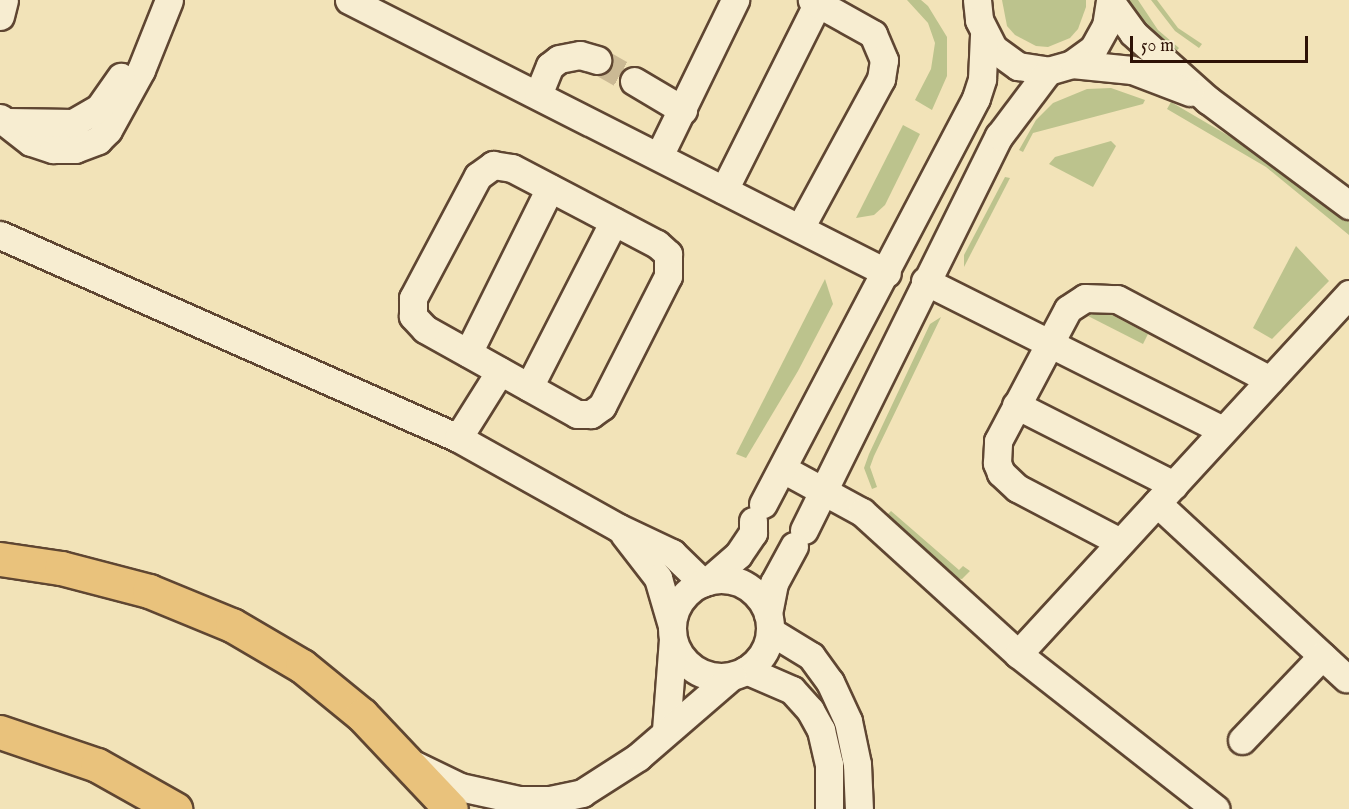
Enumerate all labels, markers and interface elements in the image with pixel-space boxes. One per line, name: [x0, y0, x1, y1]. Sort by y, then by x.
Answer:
scale bar: [1133, 24, 1312, 62]
text: 50 m: [1141, 35, 1174, 58]

